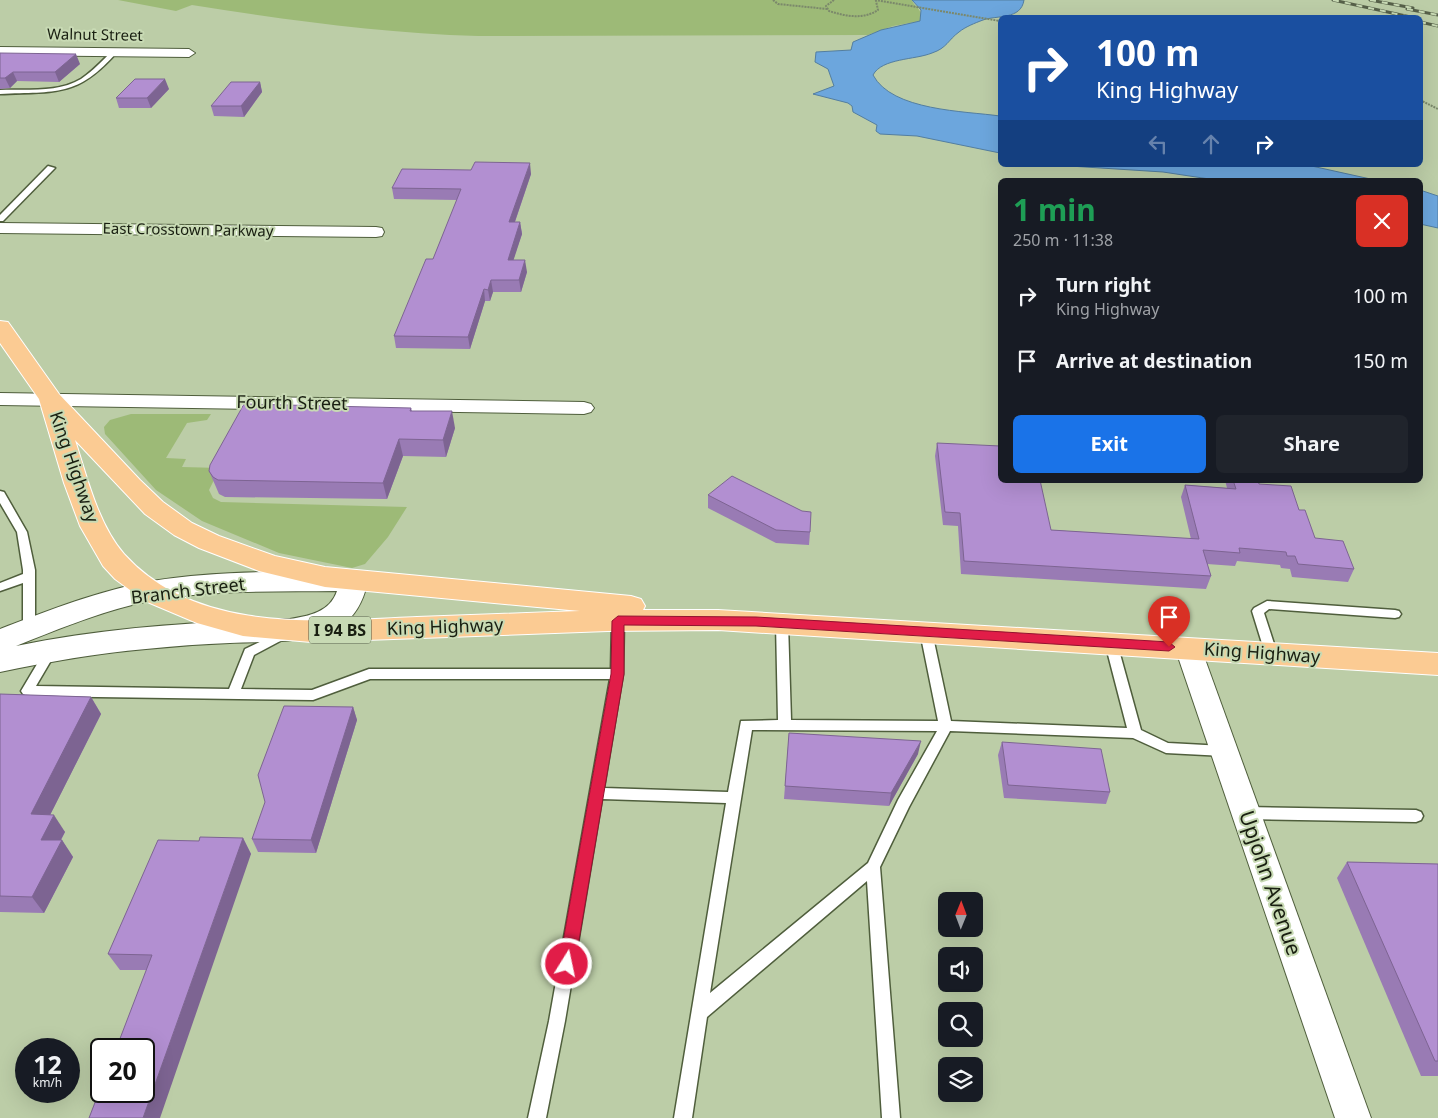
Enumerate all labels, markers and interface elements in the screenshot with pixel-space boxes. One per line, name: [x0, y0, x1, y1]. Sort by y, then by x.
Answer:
street label: Walnut Street: [47, 23, 144, 45]
text: 100 m: [1096, 29, 1199, 76]
icon: right: [1013, 35, 1078, 100]
text: King Highway: [1096, 74, 1238, 104]
icon: left: [1144, 130, 1172, 158]
icon: ahead: [1197, 130, 1225, 158]
icon: right: [1250, 130, 1278, 158]
text: 1 min: [1013, 189, 1096, 230]
button: close: [1356, 195, 1408, 247]
street label: East Crosstown Parkway: [102, 218, 274, 240]
text: 250 m · 11:38: [1013, 229, 1113, 251]
text: Turn right: [1056, 272, 1151, 298]
icon: right: [1013, 282, 1041, 310]
text: 100 m: [1353, 283, 1408, 309]
text: King Highway: [1056, 298, 1159, 320]
icon: arrive: [1013, 347, 1041, 375]
text: Arrive at destination: [1056, 348, 1252, 374]
text: 150 m: [1353, 348, 1408, 374]
street label: Fourth Street: [236, 389, 348, 415]
street label: King Highway: [45, 408, 105, 526]
button: Exit: [1013, 415, 1206, 473]
button: Share: [1216, 415, 1408, 473]
street label: Branch Street: [129, 571, 247, 609]
pin: [1148, 596, 1190, 647]
icon: arrive: [1155, 603, 1183, 631]
street label: King Highway: [386, 612, 504, 640]
road number: I 94 BS: [309, 616, 371, 644]
street label: King Highway: [1203, 636, 1322, 668]
street label: Upjohn Avenue: [1233, 806, 1309, 959]
north arrow: [938, 892, 982, 938]
map controls: [938, 892, 983, 1102]
position arrow: [540, 937, 592, 989]
button: sound: [938, 947, 983, 992]
button: search: [938, 1002, 983, 1047]
speed limit sign: 20: [90, 1038, 155, 1103]
text: 12: [33, 1047, 62, 1081]
button: layers: [938, 1057, 983, 1102]
text: km/h: [33, 1074, 62, 1091]

